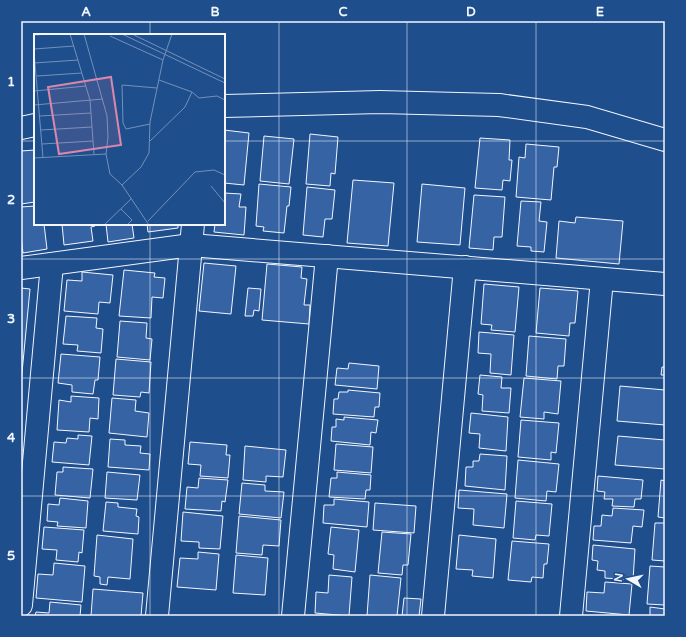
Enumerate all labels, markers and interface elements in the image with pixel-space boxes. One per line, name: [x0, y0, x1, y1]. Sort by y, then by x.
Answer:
text: A: [81, 4, 91, 20]
text: B: [210, 4, 220, 20]
text: C: [338, 4, 348, 20]
text: D: [466, 4, 476, 20]
text: E: [596, 4, 604, 20]
inset map: [34, 34, 225, 225]
text: 1: [7, 74, 15, 90]
text: 2: [7, 192, 15, 208]
text: 3: [7, 311, 15, 327]
text: 4: [7, 430, 16, 446]
text: 5: [7, 548, 15, 564]
north arrow: [608, 559, 648, 599]
text: N: [612, 572, 626, 583]

